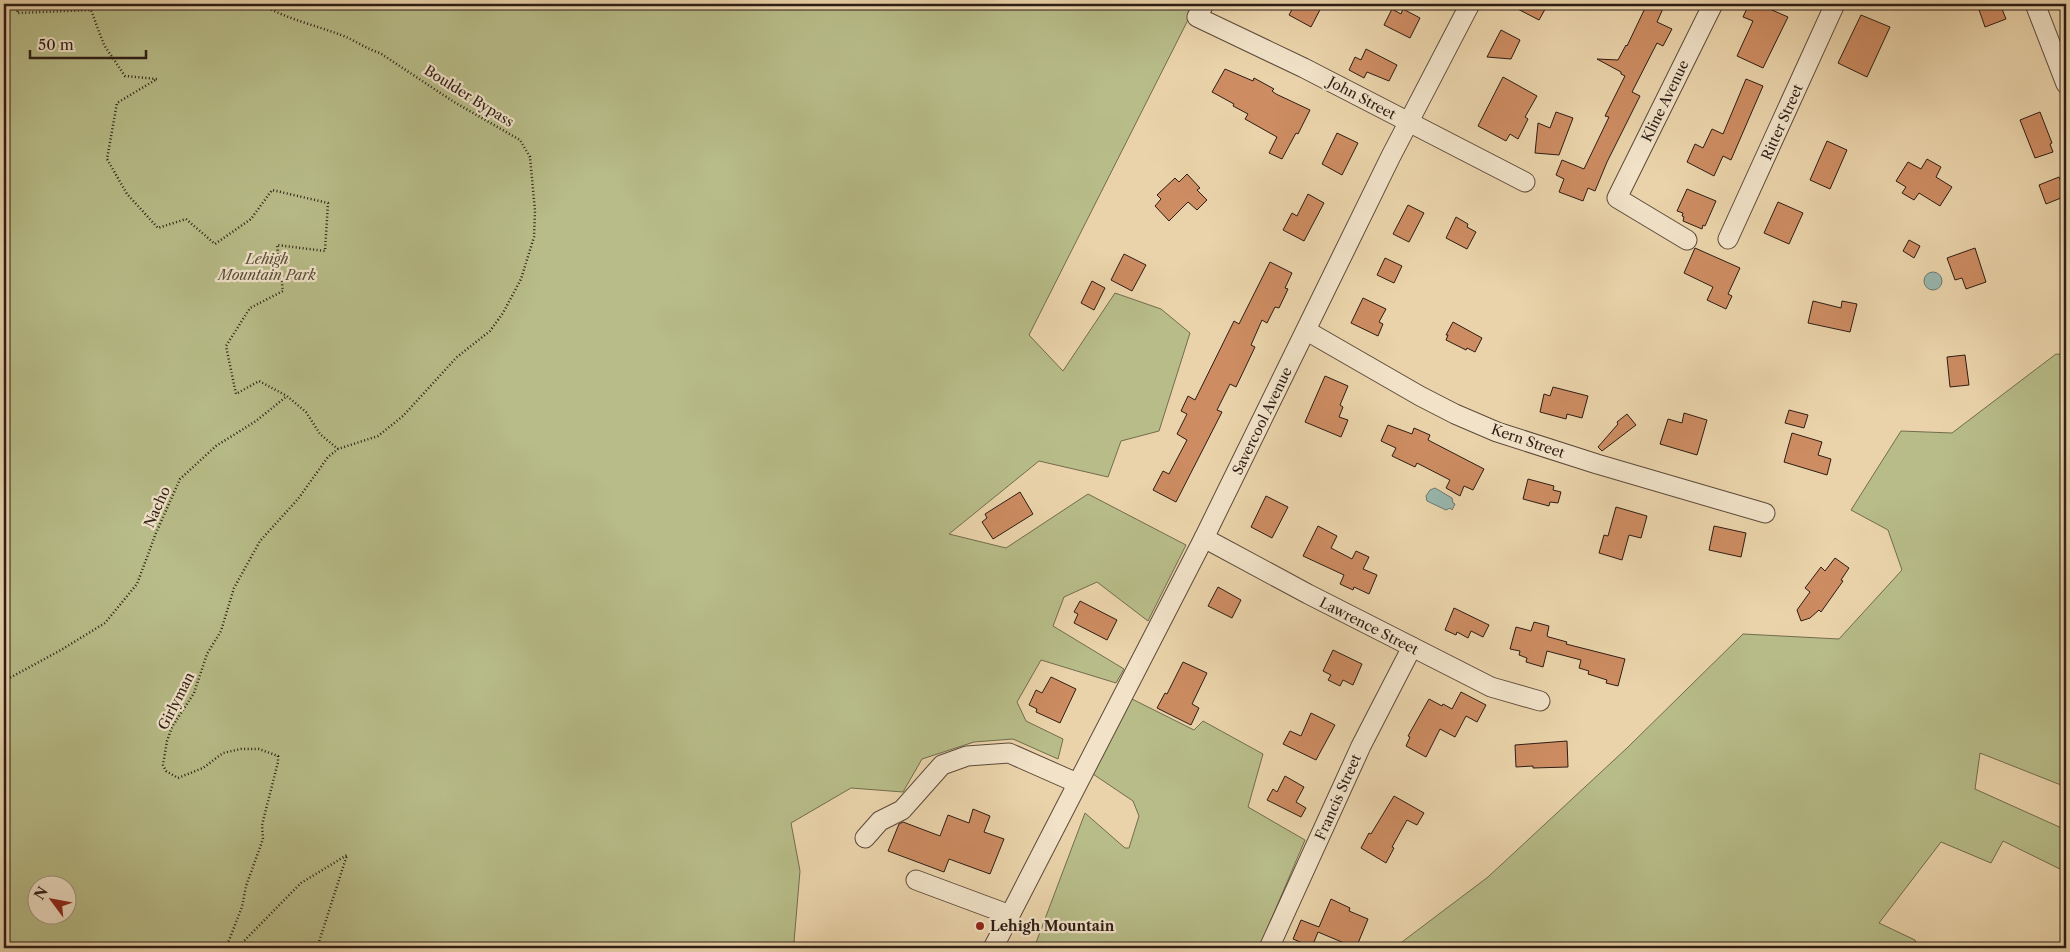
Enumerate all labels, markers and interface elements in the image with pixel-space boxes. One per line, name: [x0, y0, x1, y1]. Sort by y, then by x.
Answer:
scale bar: [30, 28, 146, 60]
text: 50 m: [38, 35, 74, 54]
street label: Kline Avenue: [1637, 57, 1693, 145]
street label: Boulder Bypass: [421, 61, 517, 131]
street label: John Street: [1323, 72, 1399, 123]
street label: Ritter Street: [1757, 81, 1807, 163]
park label: Lehigh Mountain Park: [216, 250, 316, 284]
street label: Savercool Avenue: [1228, 364, 1296, 478]
street label: Kern Street: [1489, 420, 1567, 462]
street label: Nacho: [140, 484, 174, 530]
street label: Lawrence Street: [1316, 593, 1422, 659]
street label: Girlyman: [154, 669, 198, 733]
street label: Francis Street: [1311, 751, 1365, 843]
north arrow: [28, 874, 78, 924]
text: N: [30, 883, 52, 903]
place label: Lehigh Mountain: [990, 917, 1115, 935]
marker: Lehigh Mountain: [974, 920, 986, 932]

